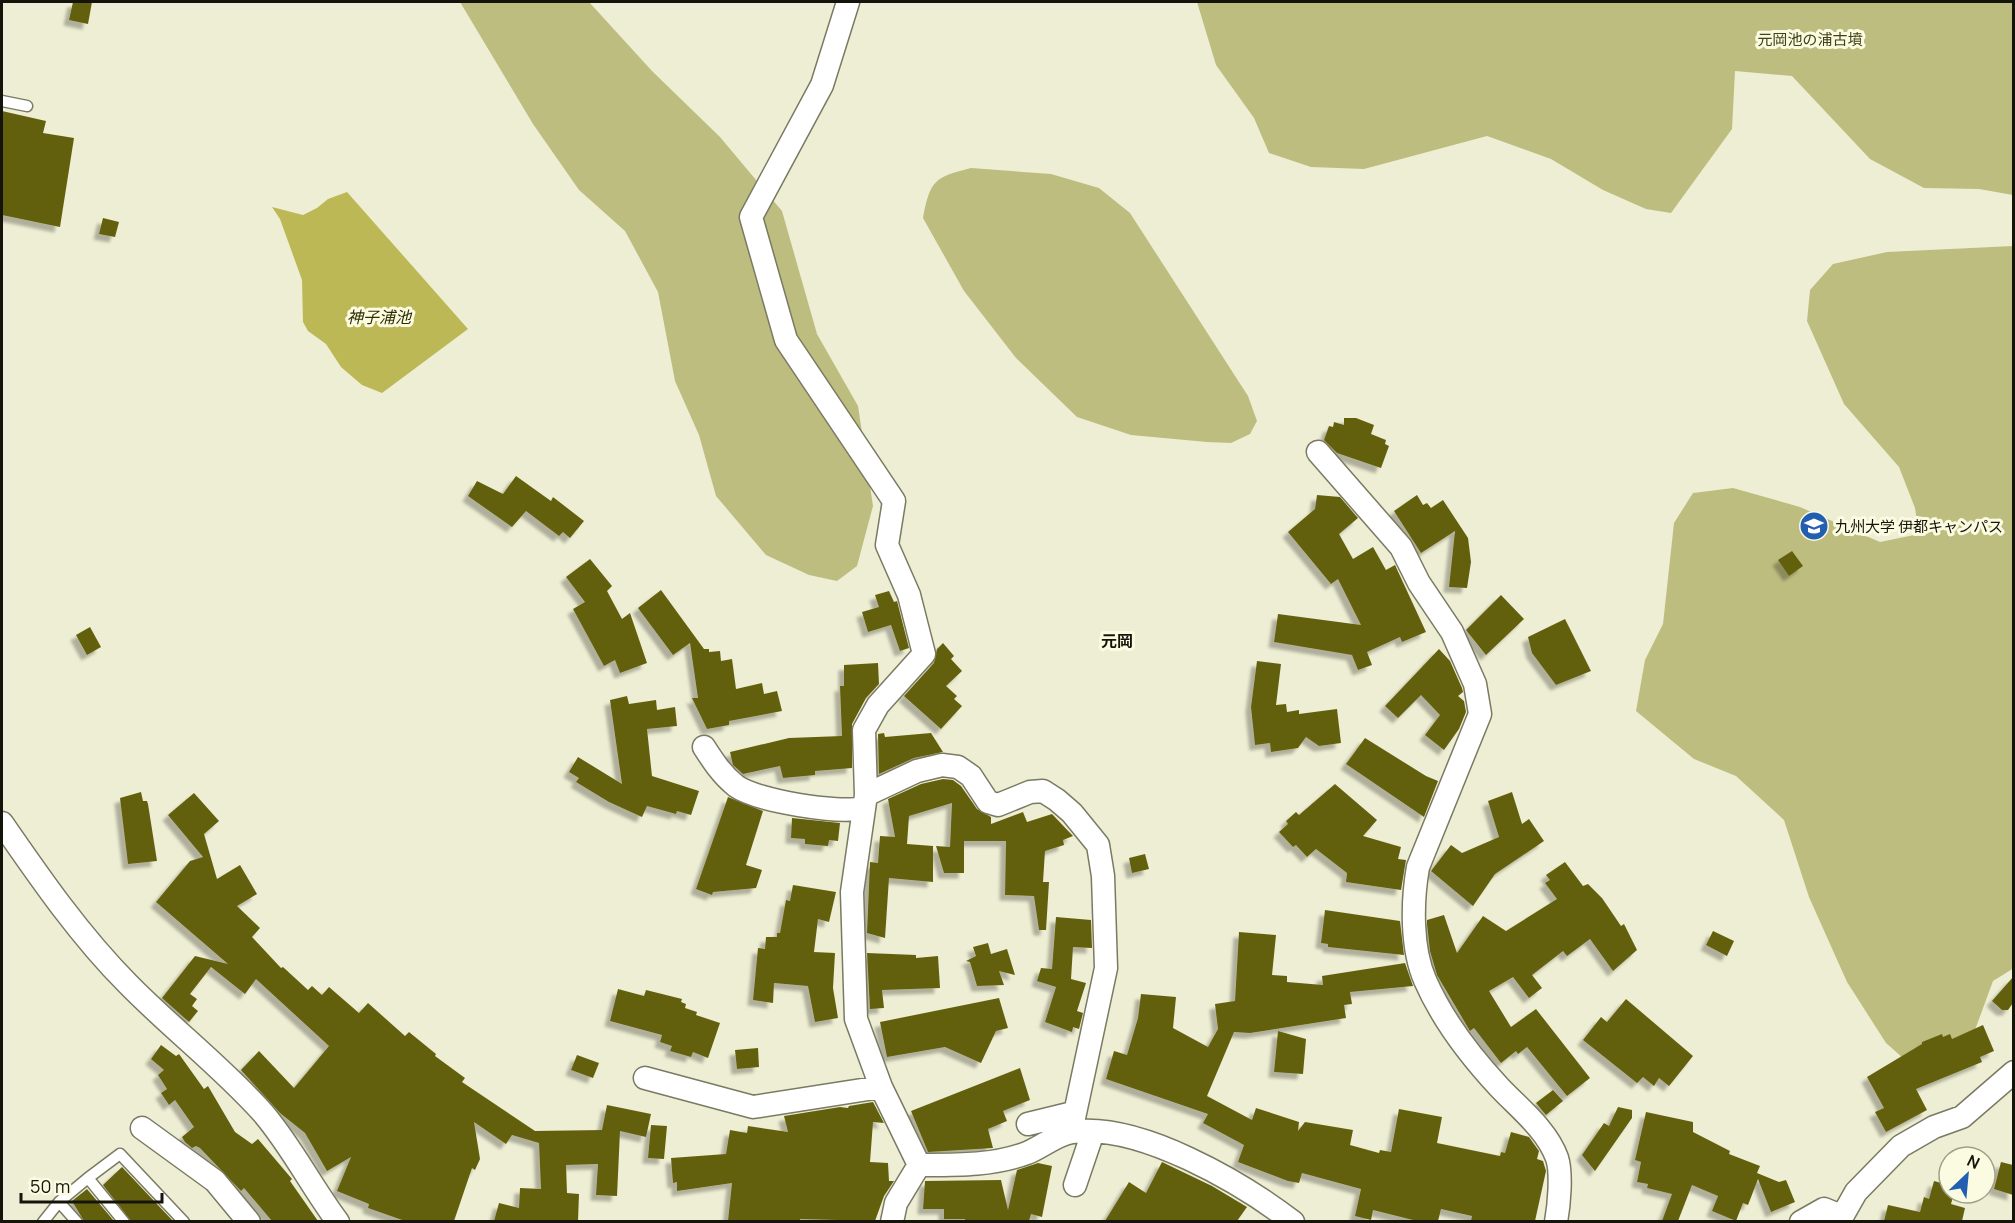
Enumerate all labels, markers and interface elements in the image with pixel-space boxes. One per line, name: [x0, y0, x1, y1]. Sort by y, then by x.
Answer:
park label: 元岡池の浦古墳: [1757, 29, 1863, 50]
water label: 神子浦池: [347, 306, 413, 328]
school or university icon: 九州大学 伊都キャンパス: [1798, 510, 1830, 542]
place label: 九州大学 伊都キャンパス: [1835, 516, 2003, 537]
district label: 元岡: [1101, 630, 1133, 652]
north arrow: [1937, 1145, 1997, 1205]
text: N: [1964, 1149, 1984, 1174]
scale bar: [21, 1166, 162, 1204]
text: 50 m: [30, 1174, 70, 1198]

